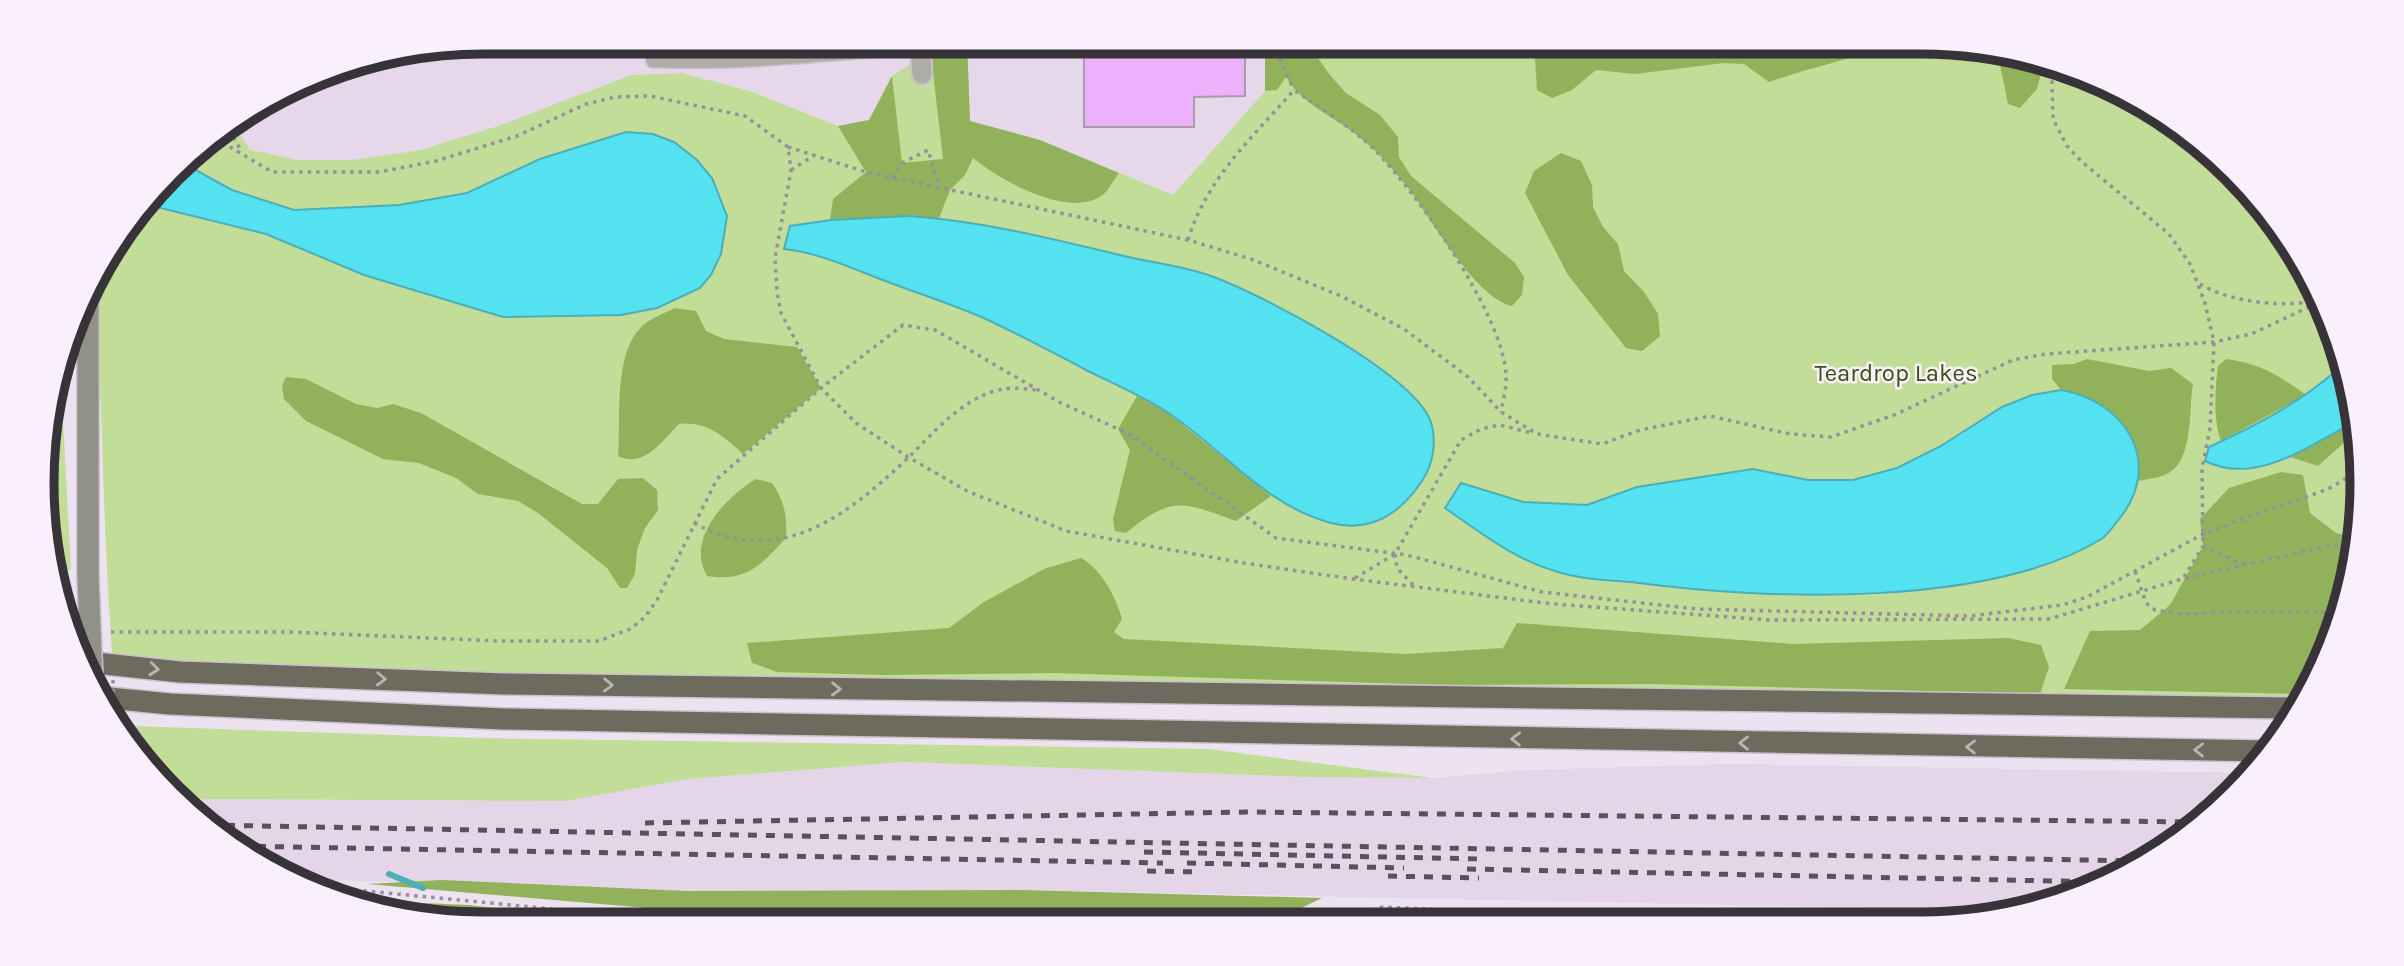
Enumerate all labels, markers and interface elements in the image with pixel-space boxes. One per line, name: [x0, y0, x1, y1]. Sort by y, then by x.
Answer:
park label: Teardrop Lakes: [1814, 359, 1978, 387]
one-way arrow: [148, 661, 159, 676]
one-way arrow: [376, 672, 387, 687]
one-way arrow: [603, 678, 614, 693]
one-way arrow: [830, 682, 841, 697]
one-way arrow: [1511, 732, 1522, 747]
one-way arrow: [1738, 735, 1749, 751]
one-way arrow: [1966, 739, 1976, 755]
one-way arrow: [2193, 743, 2204, 758]

